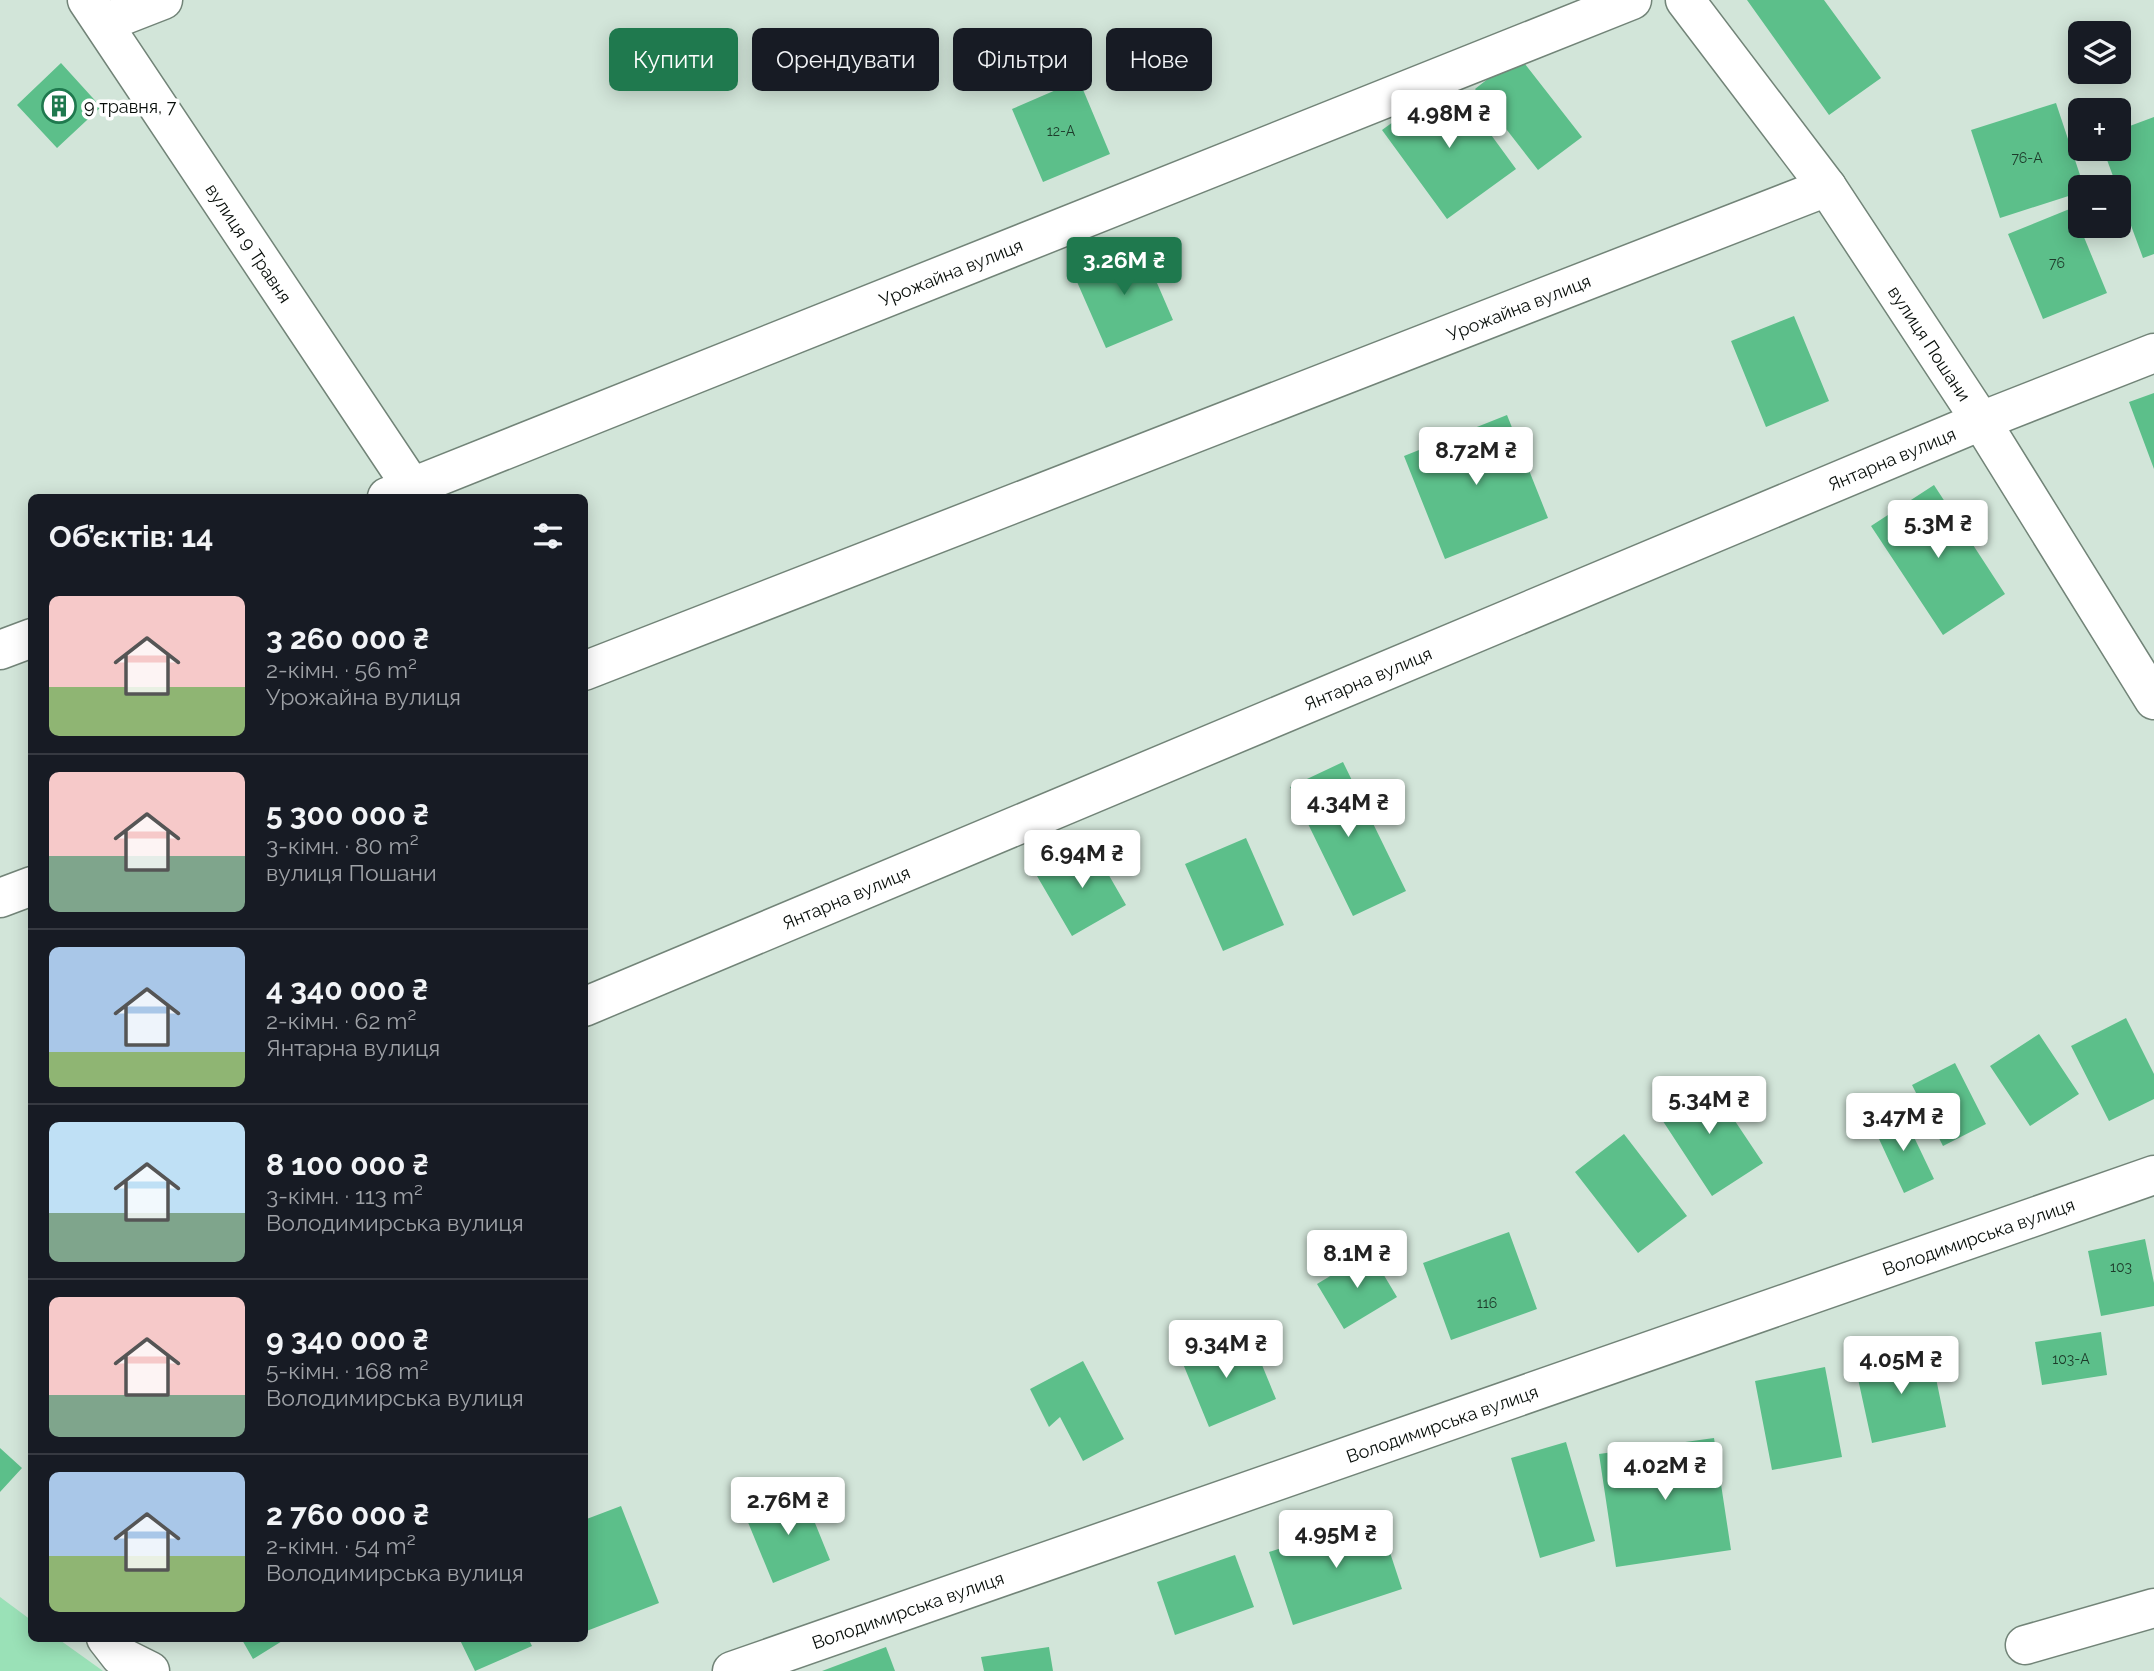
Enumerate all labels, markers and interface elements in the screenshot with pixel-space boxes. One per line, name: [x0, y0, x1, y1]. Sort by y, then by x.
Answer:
map controls: [2068, 21, 2131, 238]
button: layers: [2068, 21, 2131, 84]
chip: Купити: [609, 28, 738, 91]
chip: Орендувати: [752, 28, 939, 91]
chip: Фільтри: [953, 28, 1092, 91]
chip: Нове: [1106, 28, 1212, 91]
building icon: 9 травня, 7: [40, 87, 78, 125]
pin: 4.98M ₴: [1384, 90, 1514, 150]
place label: 9 травня, 7: [84, 96, 177, 117]
button: +: [2068, 98, 2131, 161]
text: 4.98M ₴: [1407, 99, 1491, 126]
house number: 12-А: [1047, 123, 1076, 139]
house number: 76-А: [2011, 150, 2043, 166]
button: −: [2068, 175, 2131, 238]
street label: вулиця 9 Травня: [202, 179, 296, 307]
street label: Урожайна вулиця: [876, 234, 1026, 310]
pin: 3.26M ₴: [1059, 238, 1189, 297]
text: 3.26M ₴: [1083, 246, 1165, 273]
house number: 76: [2049, 255, 2065, 271]
street label: Урожайна вулиця: [1444, 270, 1594, 345]
street label: вулиця Пошани: [1884, 282, 1975, 405]
street label: Янтарна вулиця: [1825, 422, 1959, 495]
pin: 8.72M ₴: [1411, 428, 1541, 487]
text: 8.72M ₴: [1435, 436, 1517, 463]
pin: 5.3M ₴: [1881, 500, 1995, 560]
text: 5.3M ₴: [1904, 509, 1972, 536]
icon: filters: [529, 517, 567, 555]
text: Об’єктів: 14: [49, 519, 213, 554]
text: 3 260 000 ₴: [266, 621, 429, 656]
icon: home: [105, 624, 189, 708]
street label: Янтарна вулиця: [1301, 642, 1435, 714]
text: 2-кімн. · 56 m²: [266, 656, 417, 683]
text: Урожайна вулиця: [266, 683, 461, 710]
pin: 4.34M ₴: [1283, 780, 1413, 839]
text: 4.34M ₴: [1307, 788, 1389, 815]
text: 5 300 000 ₴: [266, 797, 429, 832]
icon: home: [105, 800, 189, 884]
pin: 6.94M ₴: [1017, 830, 1147, 890]
text: 3-кімн. · 80 m²: [266, 832, 419, 859]
text: 6.94M ₴: [1040, 839, 1124, 866]
text: вулиця Пошани: [266, 859, 437, 886]
street label: Янтарна вулиця: [779, 861, 913, 933]
text: 4 340 000 ₴: [266, 972, 428, 1007]
icon: home: [105, 975, 189, 1059]
text: 2-кімн. · 62 m²: [266, 1007, 416, 1034]
text: Янтарна вулиця: [266, 1034, 440, 1061]
pin: 5.34M ₴: [1644, 1076, 1774, 1136]
text: 5.34M ₴: [1668, 1085, 1750, 1112]
pin: 3.47M ₴: [1838, 1094, 1968, 1153]
text: 3.47M ₴: [1862, 1102, 1944, 1129]
text: 8 100 000 ₴: [266, 1147, 429, 1182]
icon: home: [105, 1150, 189, 1234]
text: 3-кімн. · 113 m²: [266, 1182, 423, 1209]
street label: Володимирська вулиця: [1880, 1193, 2077, 1279]
text: Володимирська вулиця: [266, 1209, 524, 1236]
pin: 8.1M ₴: [1300, 1230, 1414, 1290]
text: 8.1M ₴: [1323, 1239, 1391, 1266]
house number: 103: [2110, 1259, 2132, 1275]
house number: 116: [1477, 1295, 1497, 1311]
pin: 9.34M ₴: [1161, 1320, 1291, 1380]
text: 9 340 000 ₴: [266, 1322, 429, 1357]
icon: home: [105, 1325, 189, 1409]
text: 9.34M ₴: [1185, 1329, 1267, 1356]
pin: 4.05M ₴: [1836, 1336, 1966, 1396]
text: 4.05M ₴: [1860, 1345, 1942, 1372]
house number: 103-А: [2052, 1351, 2090, 1367]
text: 5-кімн. · 168 m²: [266, 1357, 428, 1384]
street label: Володимирська вулиця: [1343, 1380, 1541, 1466]
text: Володимирська вулиця: [266, 1384, 524, 1411]
pin: 4.02M ₴: [1600, 1442, 1730, 1502]
text: 4.02M ₴: [1623, 1451, 1707, 1478]
pin: 2.76M ₴: [723, 1478, 853, 1537]
text: 2.76M ₴: [747, 1486, 829, 1513]
text: 2 760 000 ₴: [266, 1497, 429, 1532]
icon: home: [105, 1500, 189, 1584]
pin: 4.95M ₴: [1271, 1510, 1401, 1570]
text: 4.95M ₴: [1295, 1519, 1377, 1546]
text: 2-кімн. · 54 m²: [266, 1532, 416, 1559]
text: Володимирська вулиця: [266, 1559, 524, 1586]
street label: Володимирська вулиця: [809, 1567, 1006, 1653]

